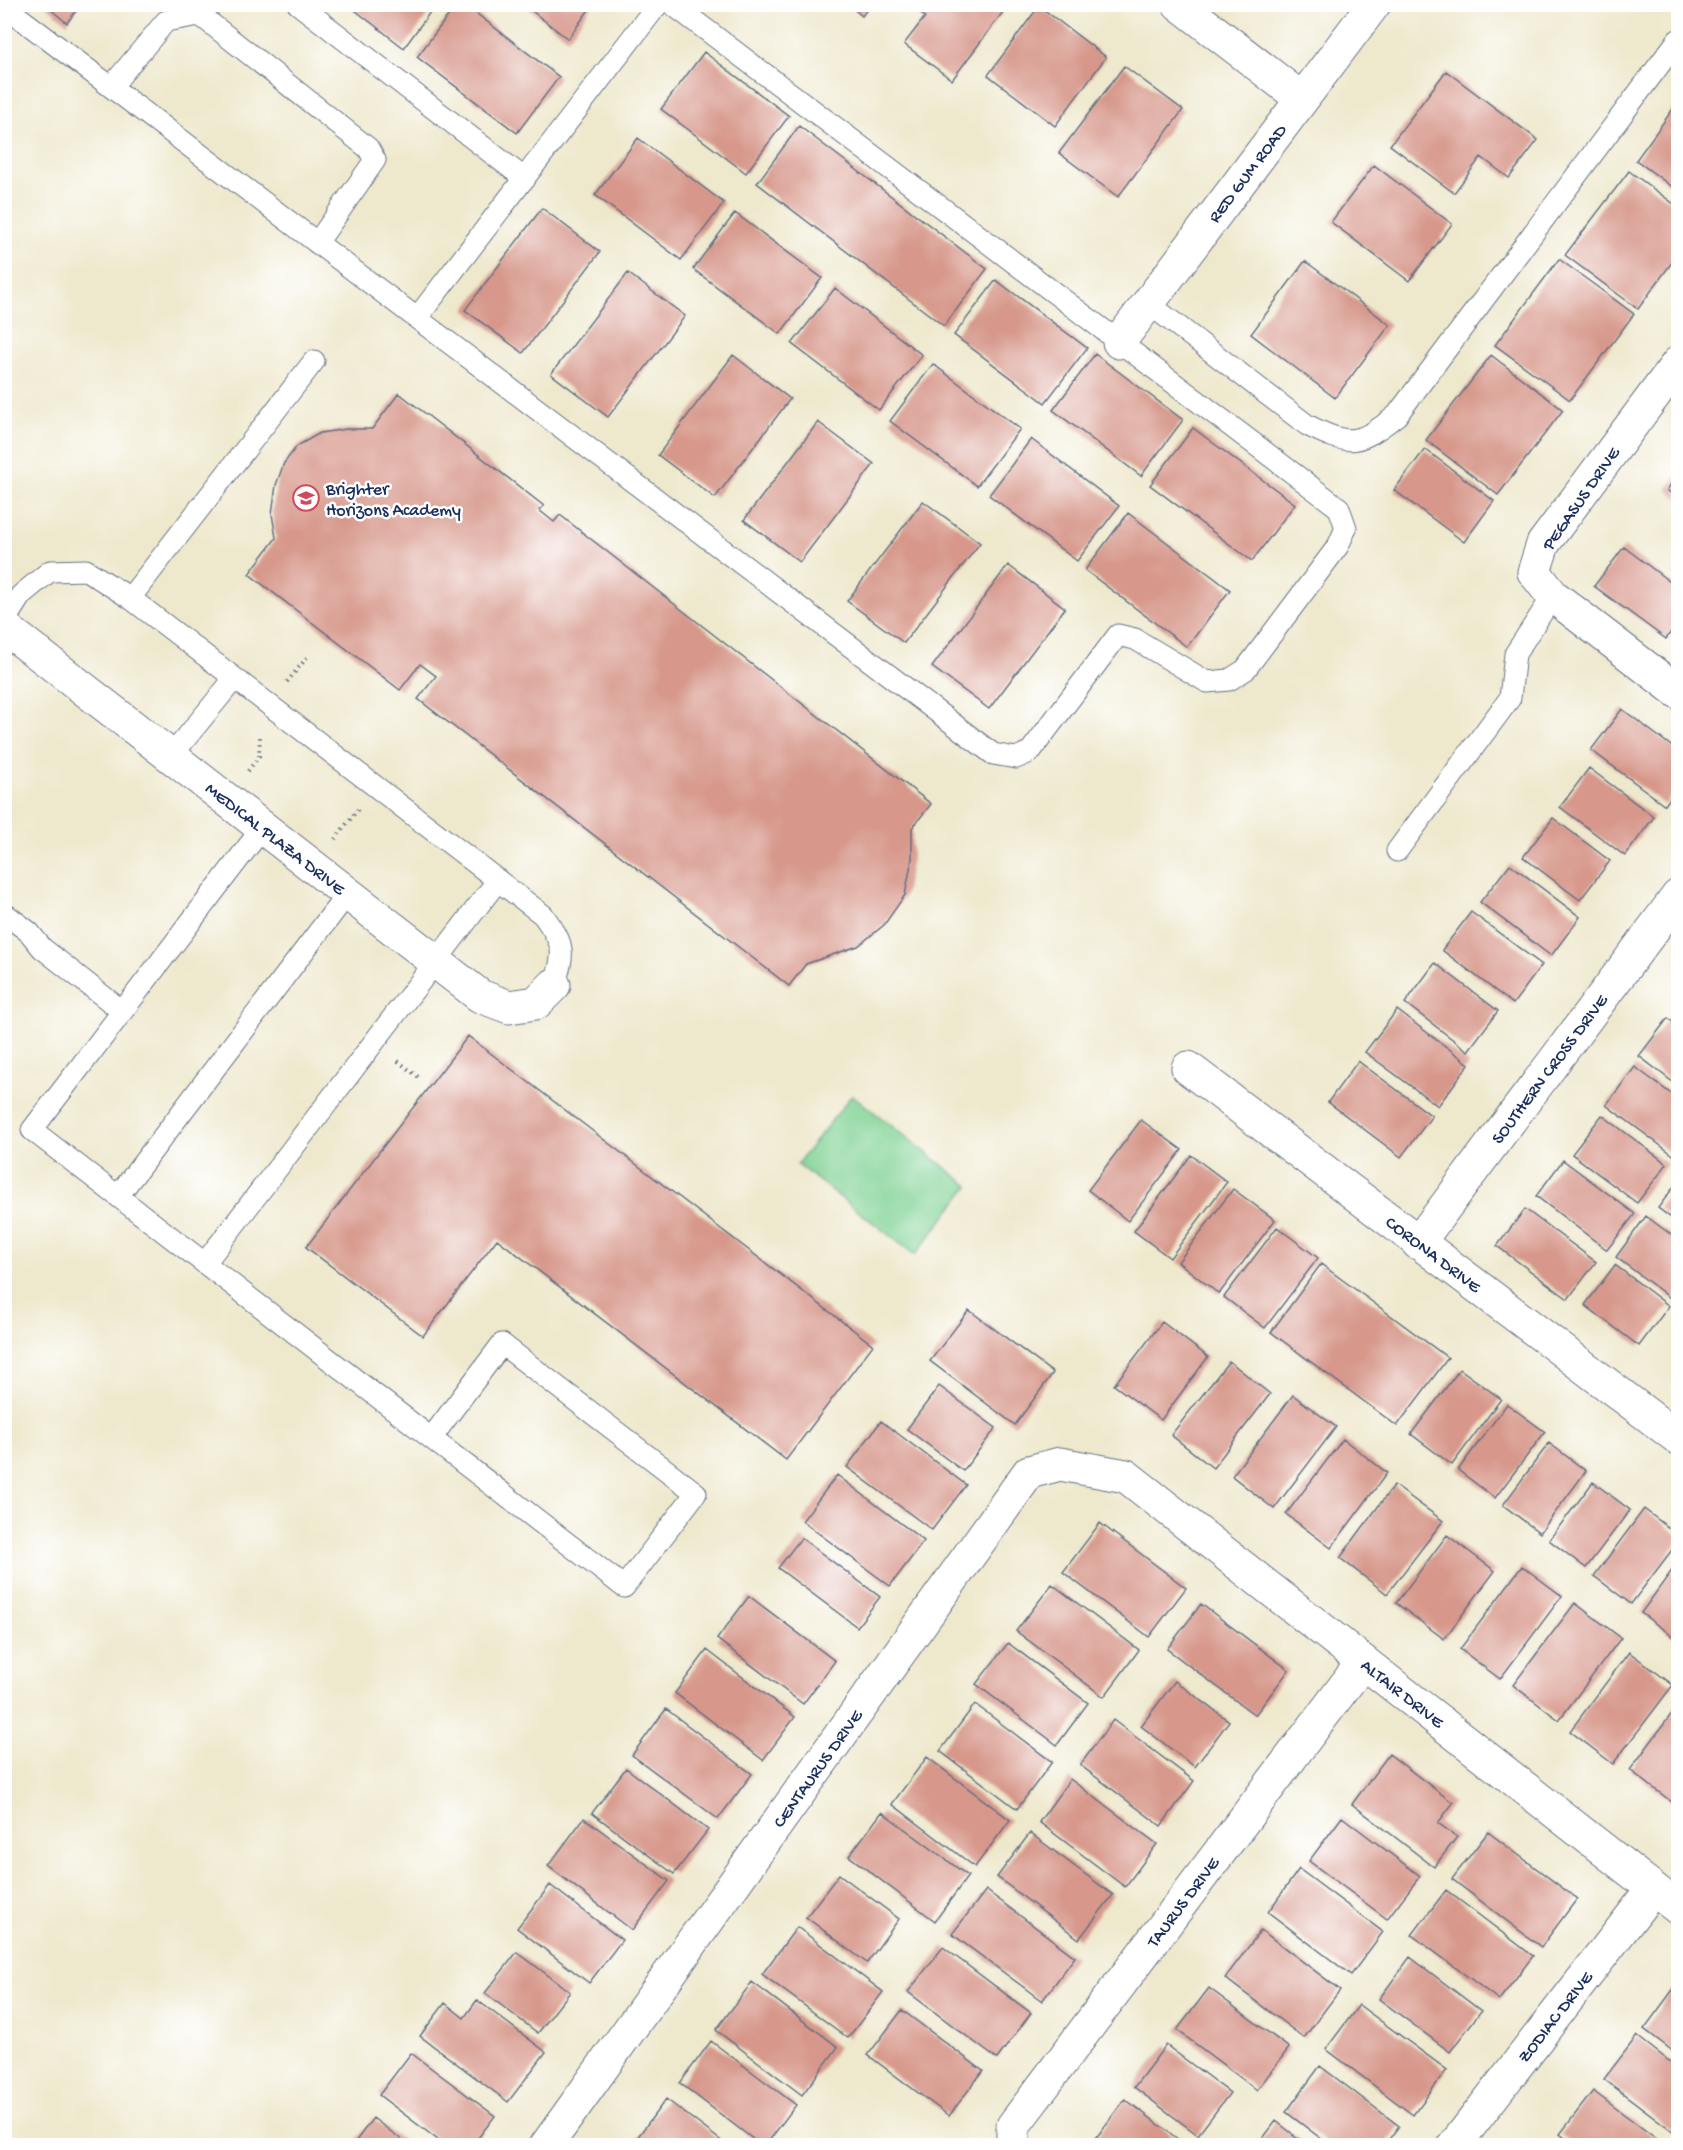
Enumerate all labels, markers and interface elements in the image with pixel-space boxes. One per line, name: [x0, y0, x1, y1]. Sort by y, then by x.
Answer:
street label: RED GUM ROAD: [1205, 121, 1293, 228]
street label: PEGASUS DRIVE: [1538, 443, 1626, 556]
place label: Brighter Horizons Academy: [325, 480, 461, 522]
school or university icon: Brighter Horizons Academy: [291, 483, 321, 513]
street label: MEDICAL PLAZA DRIVE: [200, 779, 349, 901]
street label: SOUTHERN CROSS DRIVE: [1488, 991, 1614, 1149]
street label: CORONA DRIVE: [1380, 1213, 1485, 1299]
street label: ALTAIR DRIVE: [1356, 1656, 1448, 1734]
street label: CENTAURUS DRIVE: [770, 1706, 869, 1832]
street label: TAURUS DRIVE: [1143, 1853, 1225, 1953]
street label: ZODIAC DRIVE: [1514, 1967, 1599, 2068]

